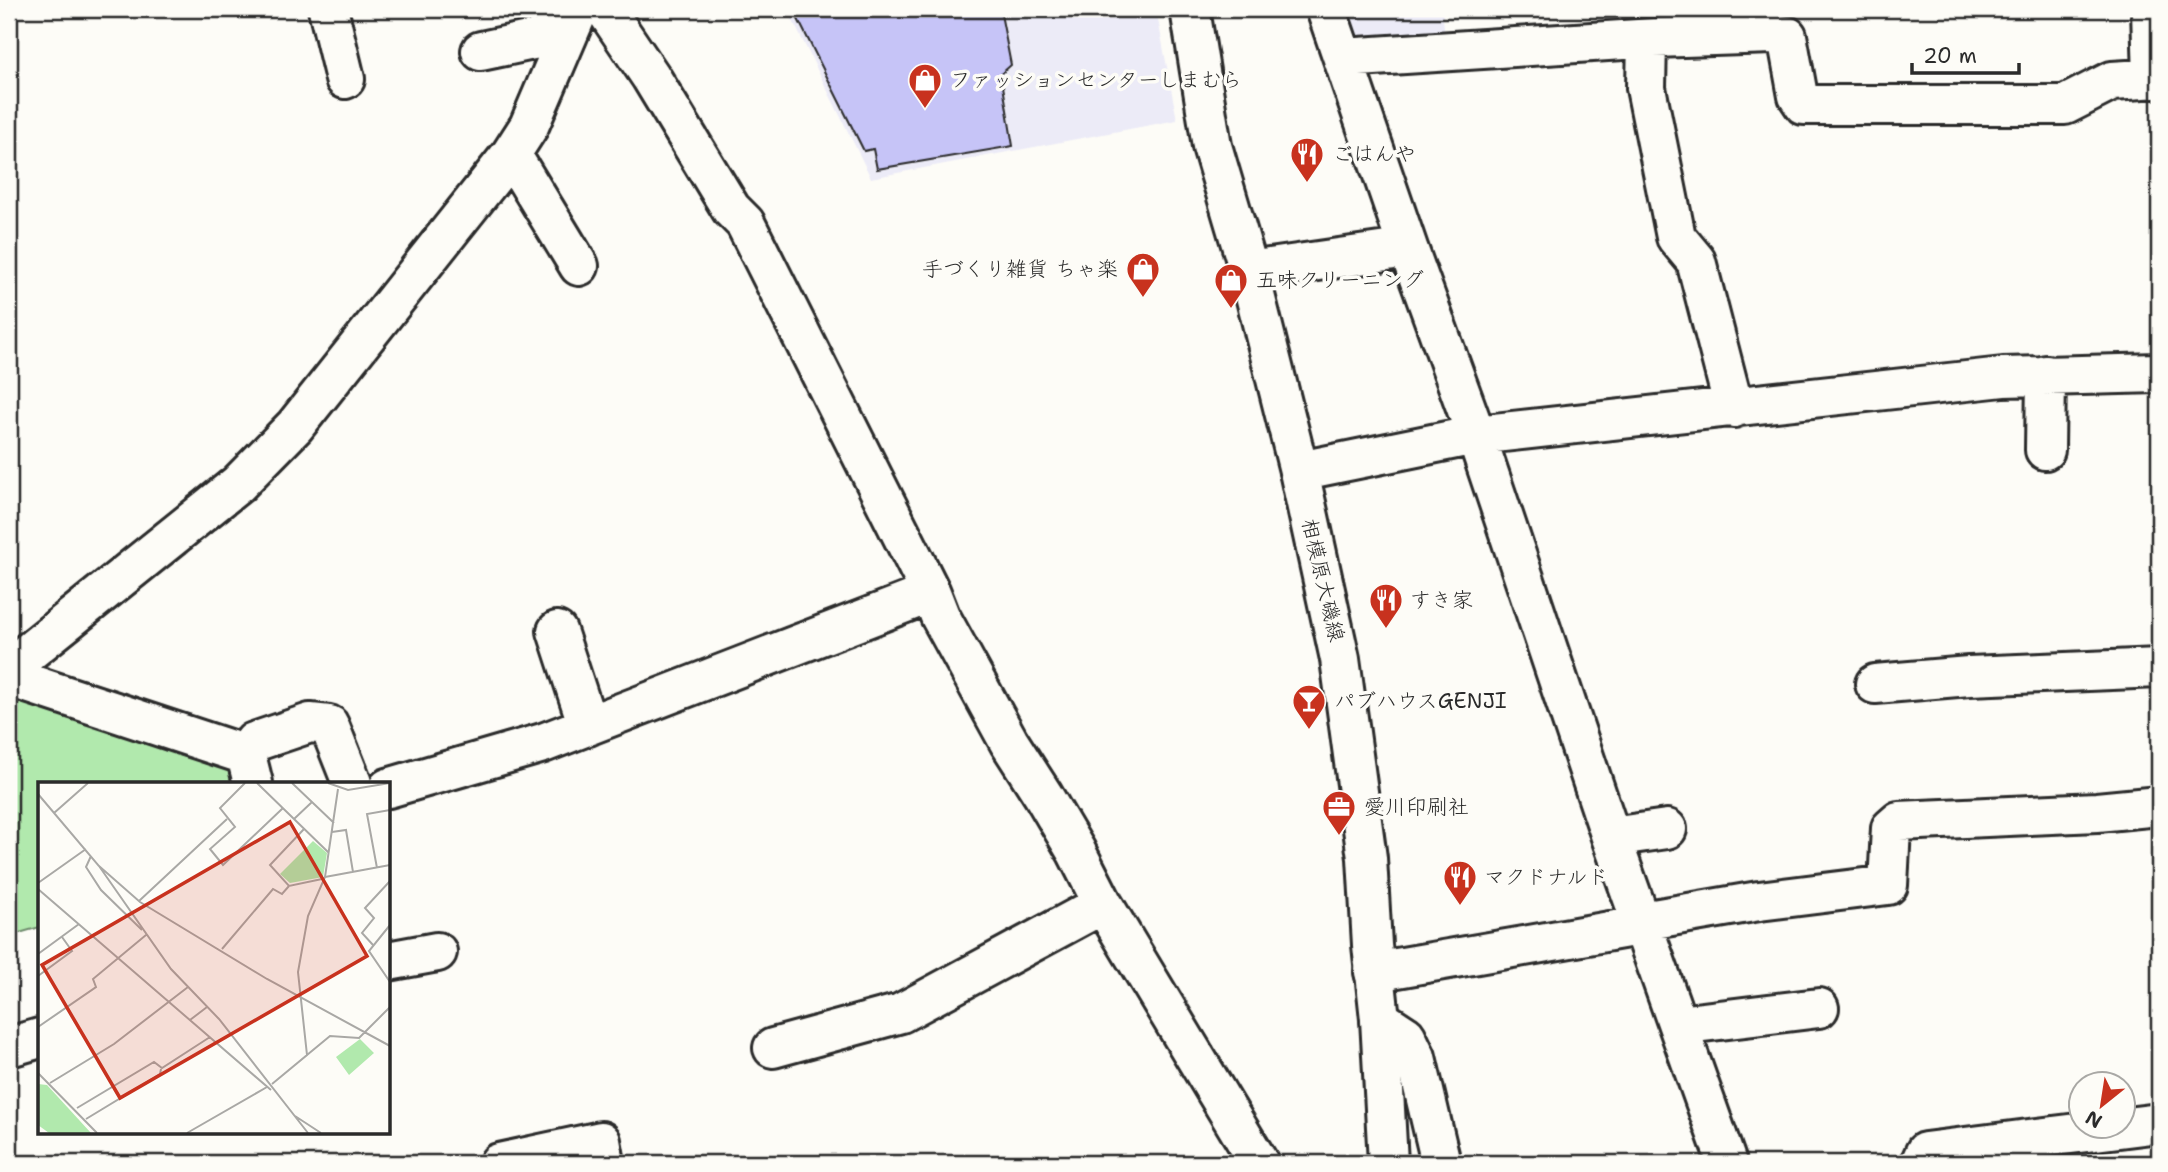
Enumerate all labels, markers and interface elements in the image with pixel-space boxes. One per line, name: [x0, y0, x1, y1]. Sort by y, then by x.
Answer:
scale bar: [1912, 32, 2019, 76]
text: 20 m: [1923, 42, 1977, 70]
shop icon: ファッションセンターしまむら: [906, 61, 944, 110]
place label: ファッションセンターしまむら: [950, 66, 1243, 94]
restaurant icon: ごはんや: [1288, 135, 1326, 184]
place label: ごはんや: [1332, 140, 1416, 168]
shop icon: 手づくり雑貨 ちゃ楽: [1124, 250, 1162, 299]
place label: 手づくり雑貨 ちゃ楽: [922, 255, 1118, 283]
shop icon: 五味クリーニング: [1212, 261, 1250, 310]
place label: 五味クリーニング: [1256, 266, 1424, 294]
street label: 相模原大磯線: [1295, 515, 1351, 645]
restaurant icon: すき家: [1367, 581, 1405, 630]
place label: すき家: [1410, 586, 1473, 614]
bar icon: パブハウスGENJI: [1290, 682, 1328, 731]
place label: パブハウスGENJI: [1334, 687, 1507, 715]
inset map: [38, 782, 390, 1134]
office icon: 愛川印刷社: [1320, 788, 1358, 837]
place label: 愛川印刷社: [1364, 793, 1469, 821]
restaurant icon: マクドナルド: [1441, 858, 1479, 907]
place label: マクドナルド: [1484, 863, 1608, 891]
north arrow: [2066, 1070, 2136, 1140]
text: N: [2081, 1105, 2107, 1134]

